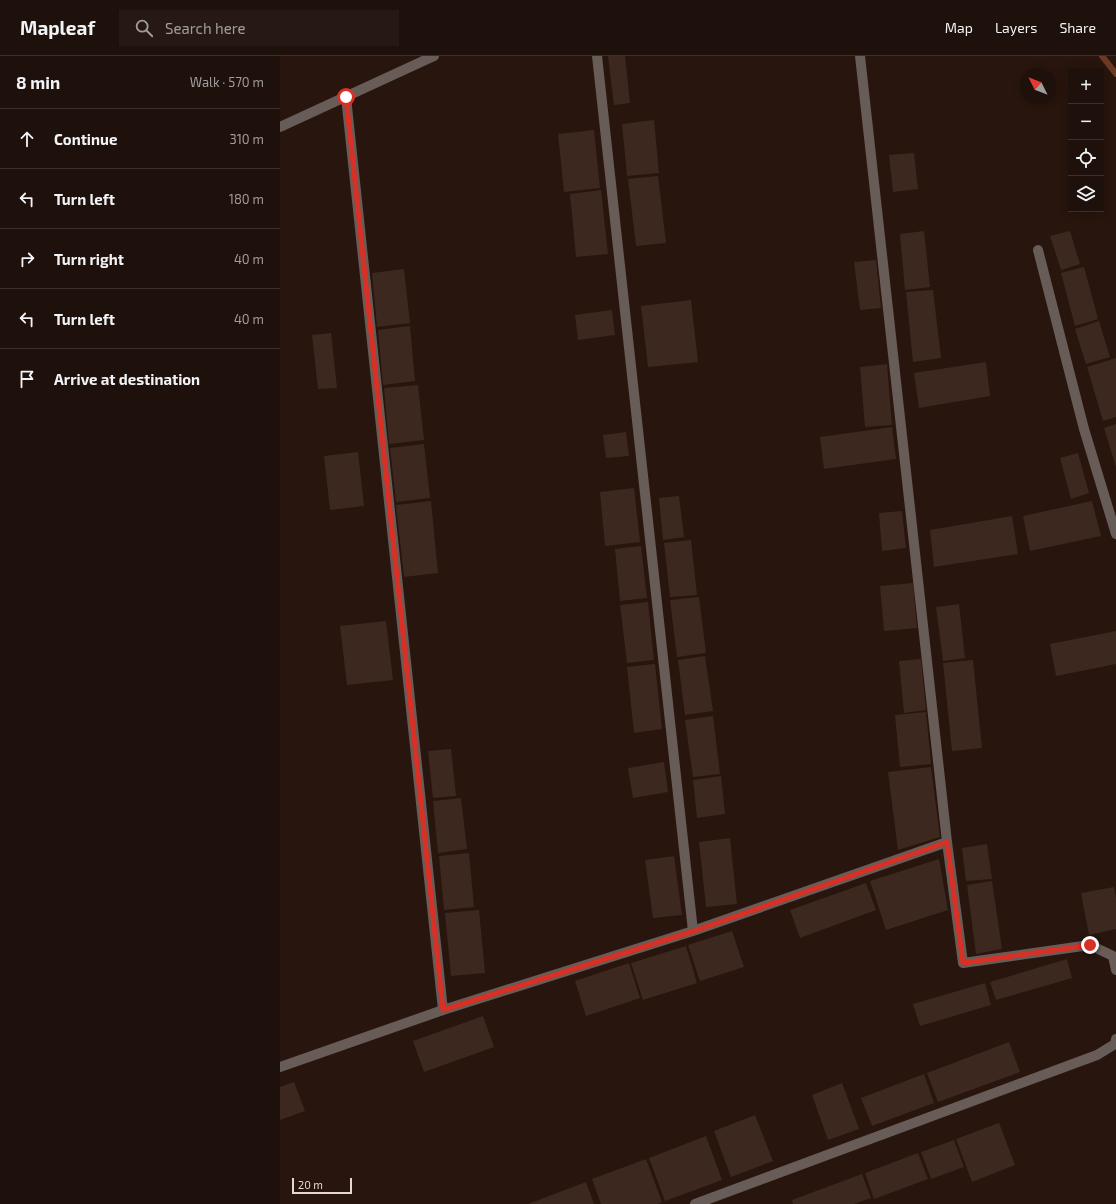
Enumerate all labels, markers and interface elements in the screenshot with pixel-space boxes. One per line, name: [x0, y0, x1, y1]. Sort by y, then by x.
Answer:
search box: [119, 10, 399, 46]
text: Mapleaf: [20, 16, 95, 39]
icon: search: [133, 17, 155, 39]
text: Search here: [165, 19, 246, 37]
text: Map: [945, 19, 973, 36]
text: Layers: [995, 19, 1037, 36]
text: Share: [1059, 19, 1096, 36]
north arrow: [1020, 68, 1056, 104]
map controls: [1068, 68, 1104, 212]
button: +: [1068, 68, 1104, 104]
text: 8 min: [16, 72, 60, 92]
text: Walk · 570 m: [190, 74, 264, 90]
route start: [337, 88, 355, 106]
button: −: [1068, 104, 1104, 140]
icon: ahead: [16, 128, 38, 150]
text: Continue: [54, 130, 117, 148]
text: 310 m: [229, 131, 264, 147]
button: locate: [1068, 140, 1104, 176]
button: layers: [1068, 176, 1104, 212]
icon: left: [16, 188, 38, 210]
text: Turn left: [54, 190, 115, 208]
text: 180 m: [229, 191, 264, 207]
icon: right: [16, 248, 38, 270]
text: Turn right: [54, 250, 124, 268]
text: 40 m: [234, 251, 264, 267]
icon: left: [16, 308, 38, 330]
text: Turn left: [54, 310, 115, 328]
text: 40 m: [234, 311, 264, 327]
icon: arrive: [16, 368, 38, 390]
text: Arrive at destination: [54, 370, 200, 388]
route end: [1081, 936, 1099, 954]
scale bar: [292, 1176, 352, 1195]
text: 20 m: [298, 1178, 323, 1191]

